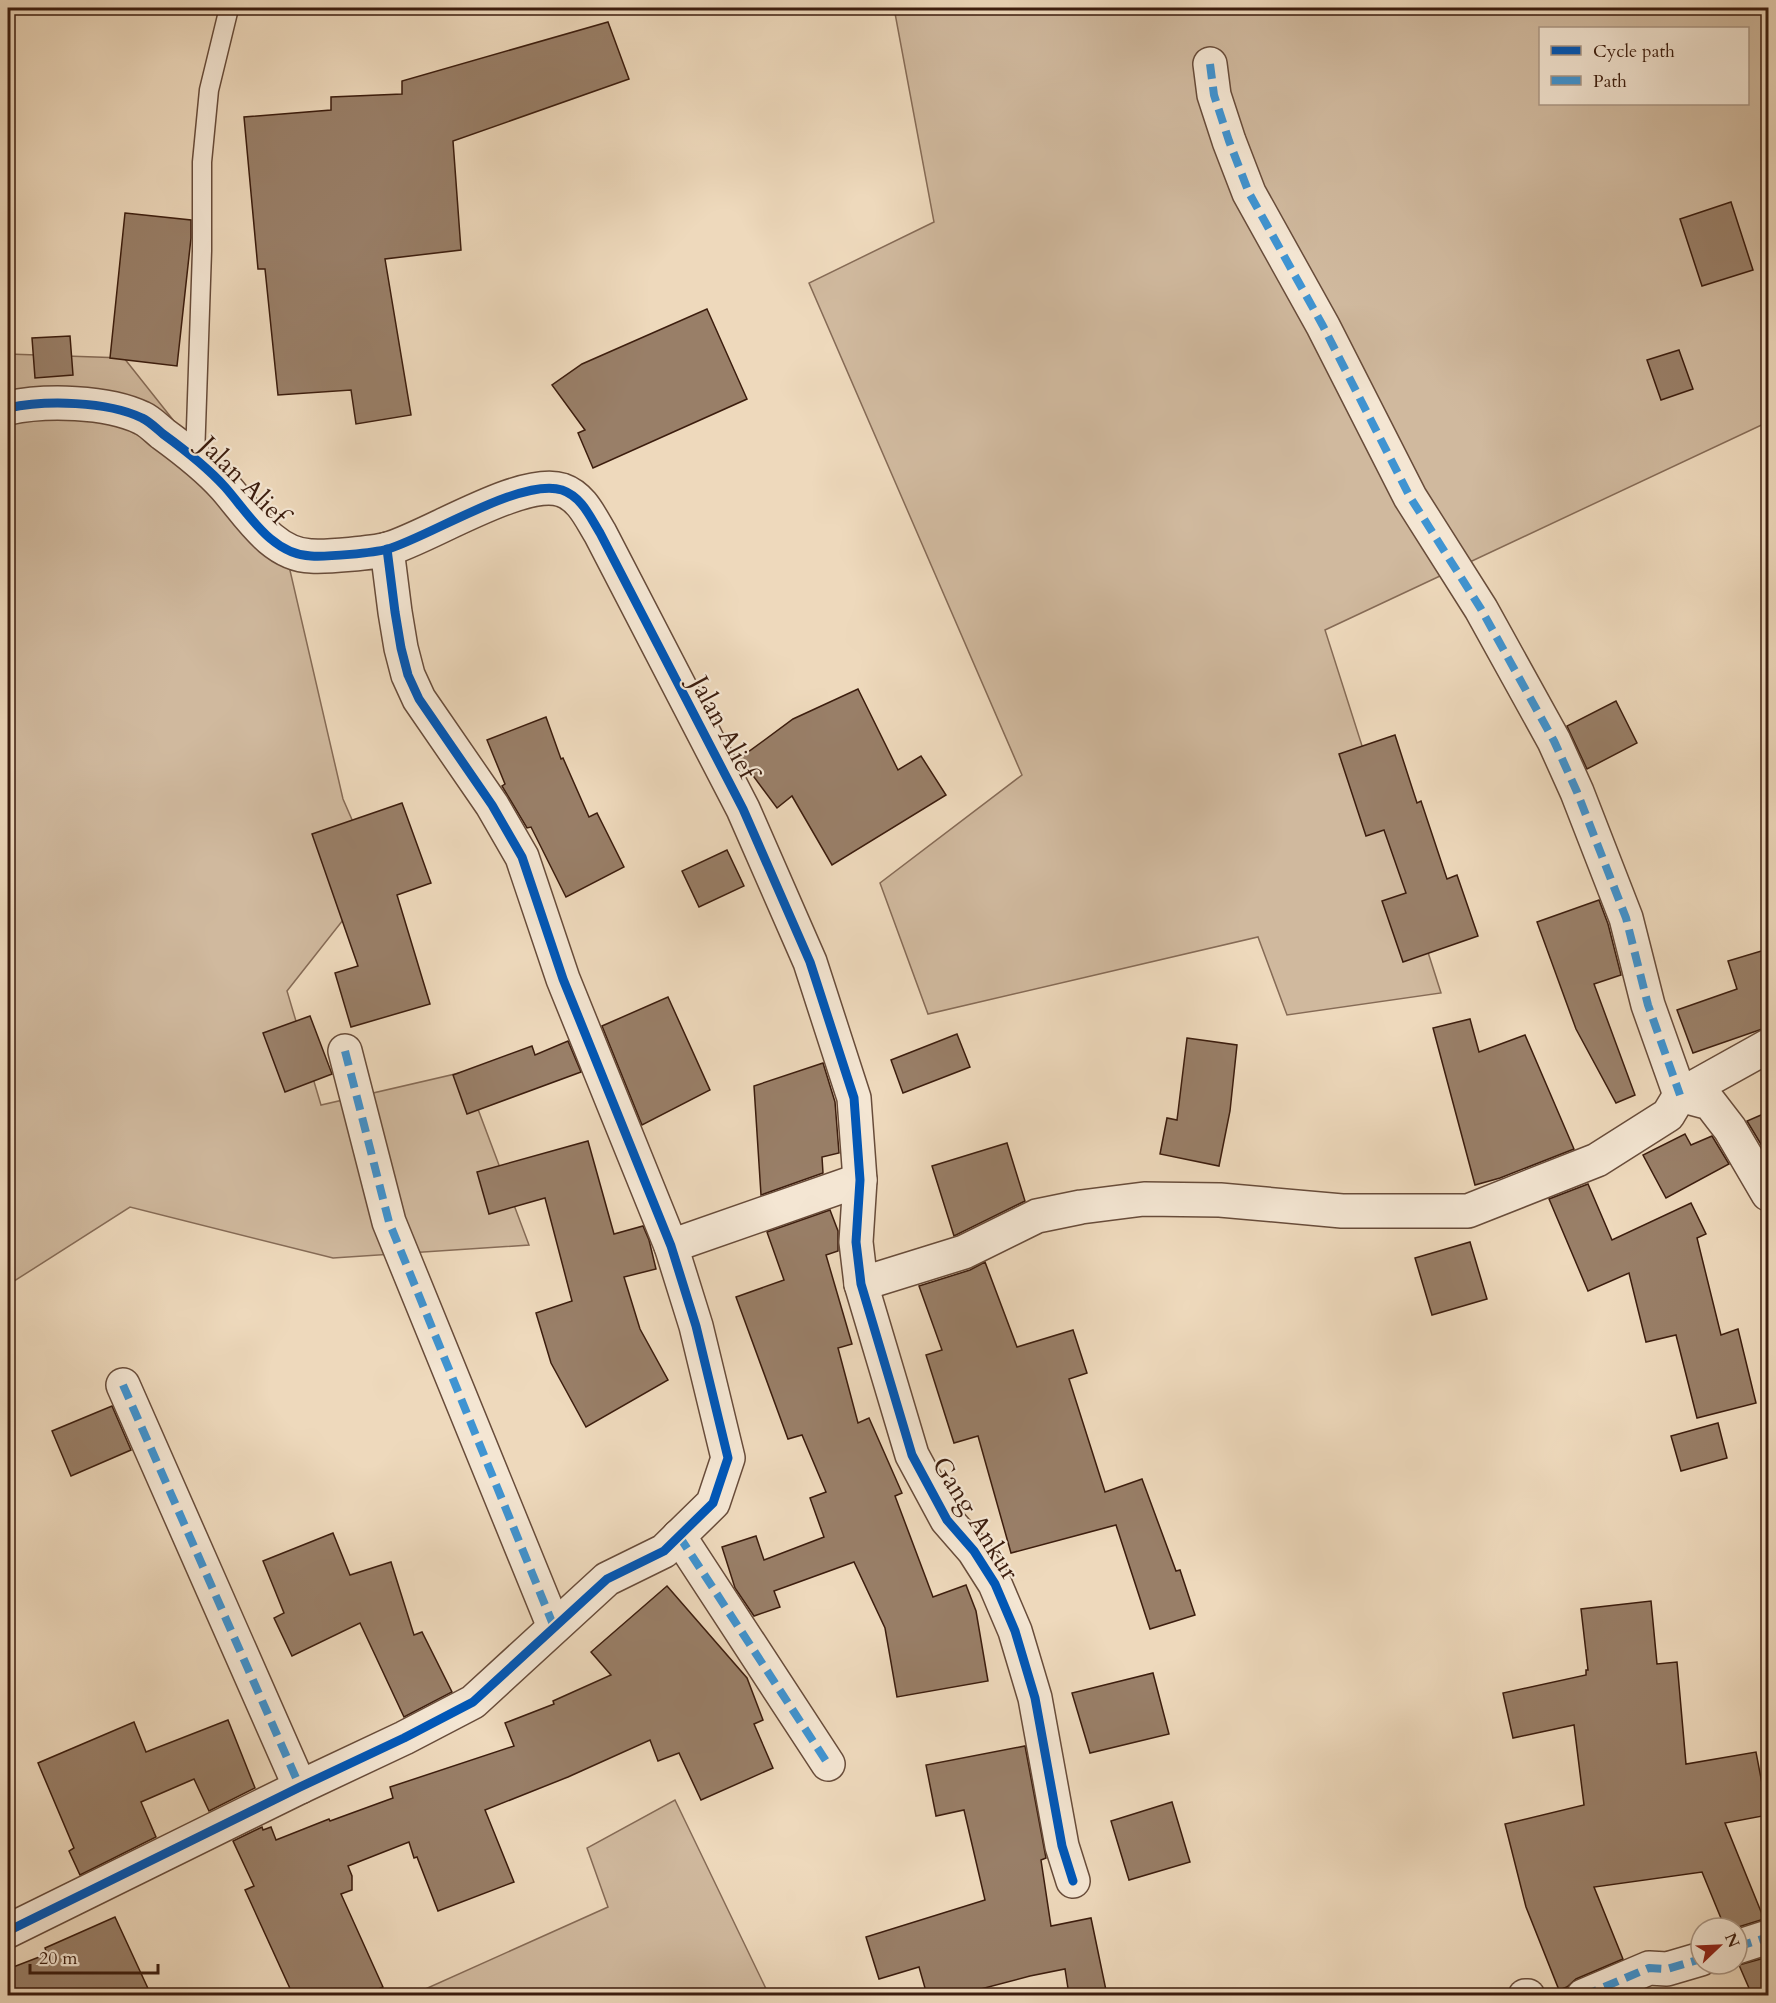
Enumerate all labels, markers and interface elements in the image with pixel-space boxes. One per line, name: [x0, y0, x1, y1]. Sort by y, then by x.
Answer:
legend: [1539, 27, 1749, 105]
text: Cycle path: [1593, 39, 1675, 64]
text: Path: [1593, 69, 1627, 94]
street label: Jalan Alief: [189, 426, 298, 535]
street label: Jalan Alief: [680, 666, 767, 788]
street label: Gang Ankur: [924, 1450, 1028, 1587]
north arrow: [1689, 1916, 1749, 1976]
text: N: [1719, 1930, 1745, 1951]
scale bar: [30, 1937, 158, 1975]
text: 20 m: [39, 1946, 78, 1971]

